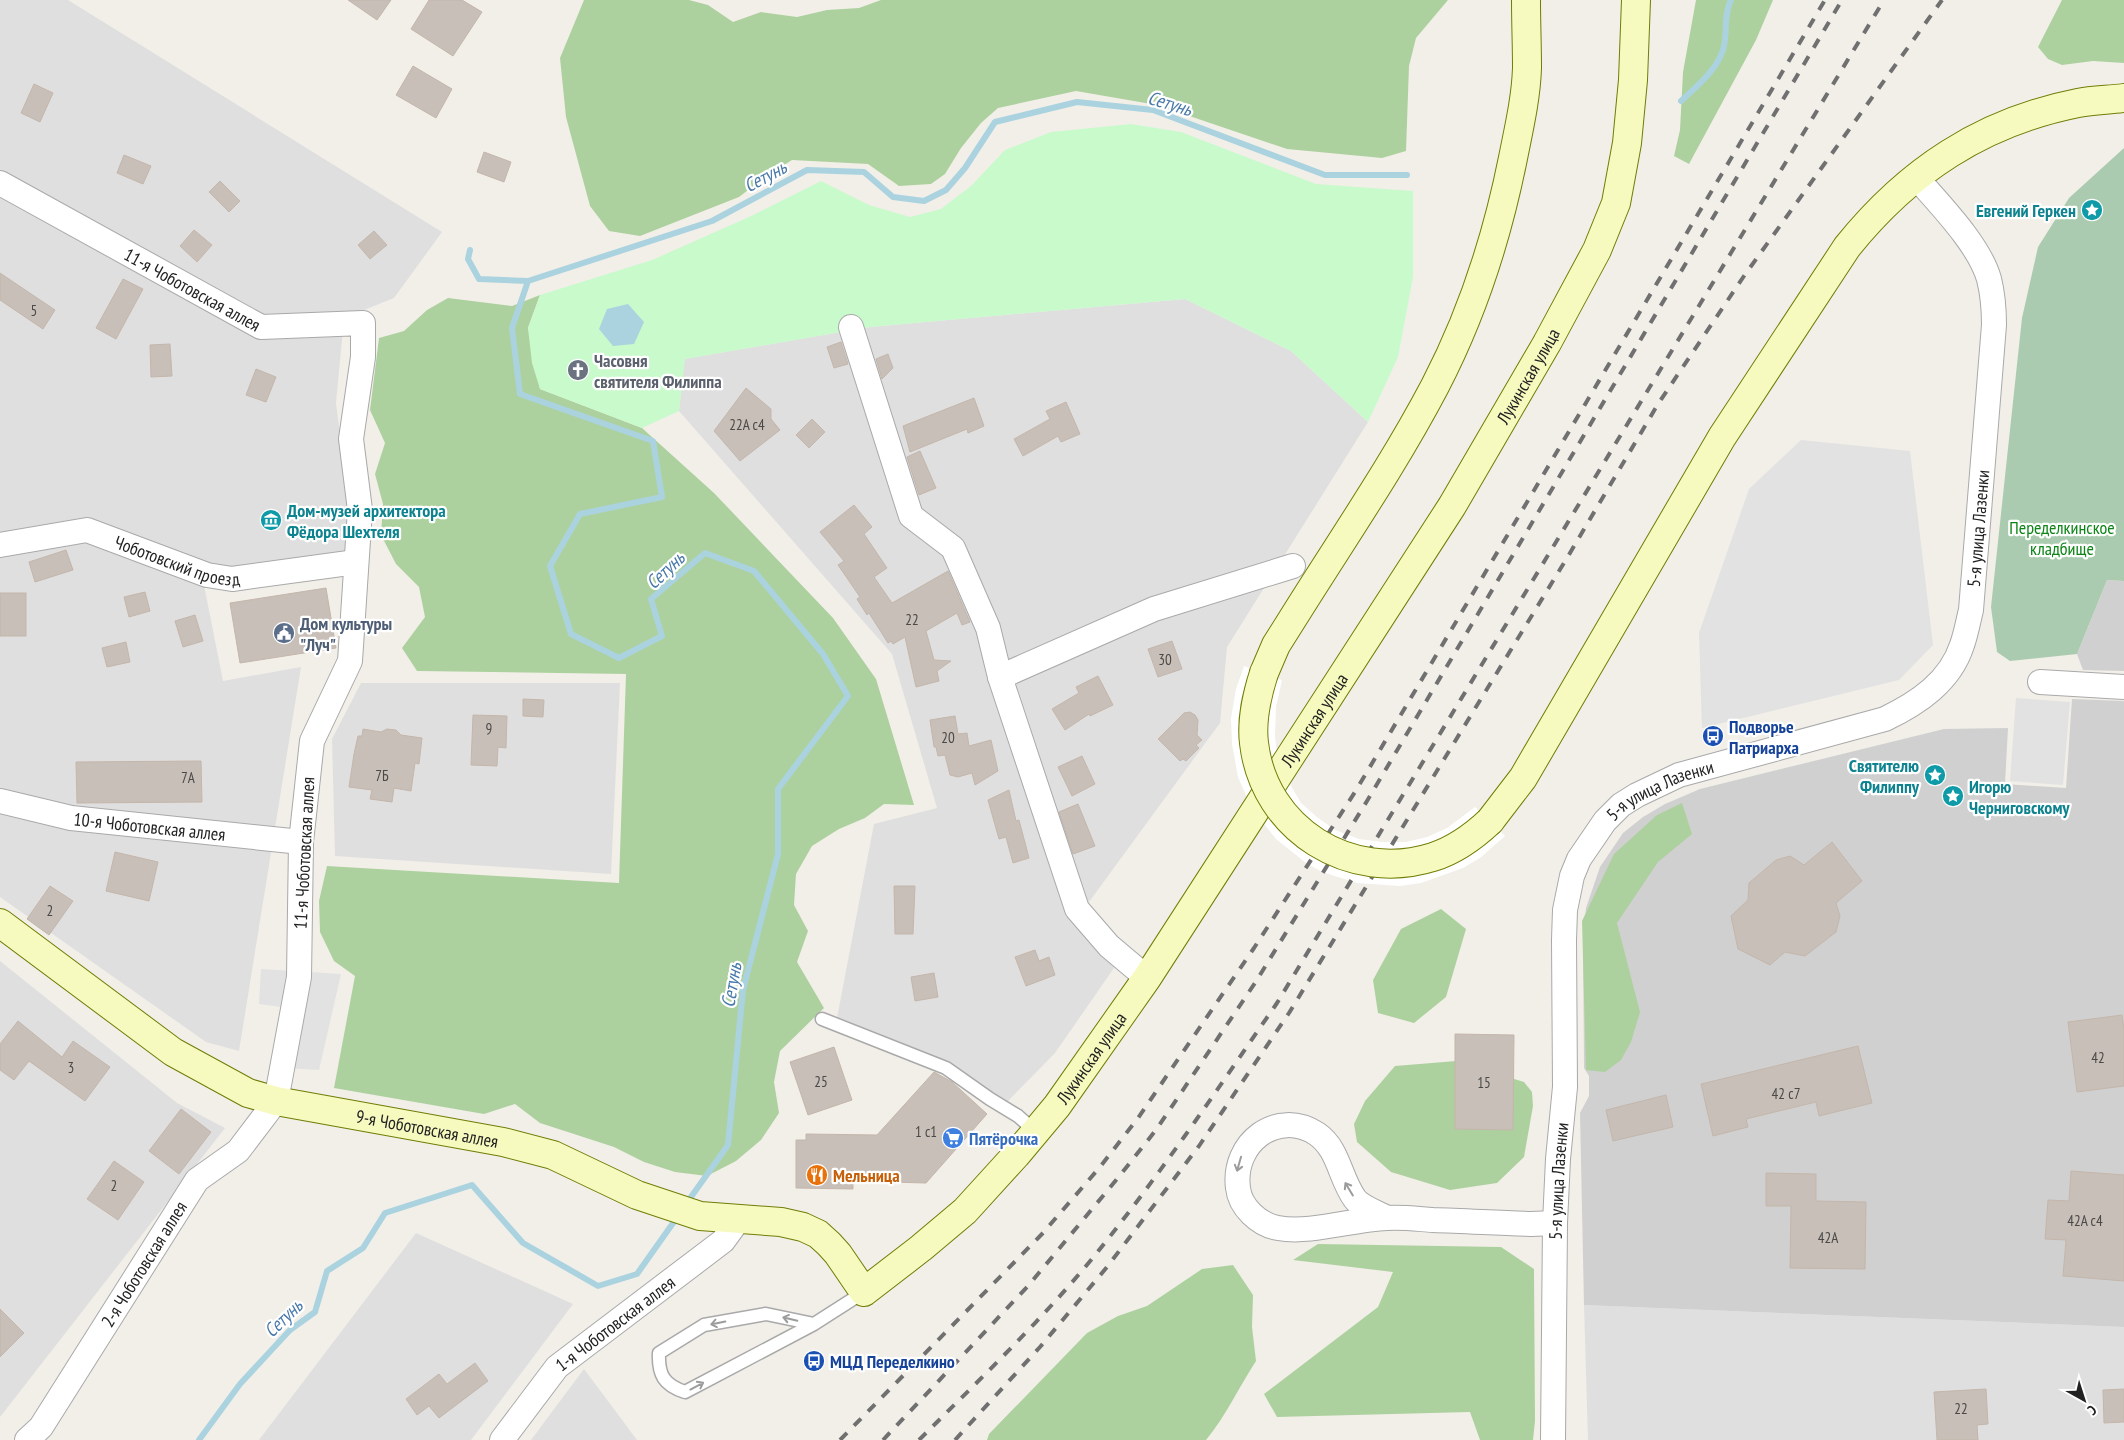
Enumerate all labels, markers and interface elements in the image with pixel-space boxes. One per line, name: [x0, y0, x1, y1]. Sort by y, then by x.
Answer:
water label: Сетунь: [1145, 85, 1196, 121]
water label: Сетунь: [740, 155, 791, 197]
place icon: Евгений Геркен: [2080, 198, 2104, 222]
place label: Евгений Геркен: [1976, 199, 2076, 222]
street label: 11-я Чоботовская аллея: [120, 242, 265, 336]
house number: 5: [31, 301, 37, 320]
street label: Лукинская улица: [1490, 324, 1564, 429]
place label: Часовня святителя Филиппа: [594, 349, 722, 393]
church icon: Часовня святителя Филиппа: [566, 358, 590, 382]
house number: 22А с4: [729, 415, 765, 434]
street label: 5-я улица Лазенки: [1961, 469, 1994, 588]
place label: Дом-музей архитектора Фёдора Шехтеля: [287, 499, 446, 543]
museum icon: Дом-музей архитектора Фёдора Шехтеля: [259, 508, 283, 532]
park label: Переделкинское кладбище: [2009, 516, 2115, 560]
street label: Чоботовский проезд: [111, 530, 241, 590]
water label: Сетунь: [640, 545, 690, 594]
house number: 22: [905, 610, 919, 629]
place label: Дом культуры "Луч": [300, 612, 392, 656]
public building icon: Дом культуры "Луч": [272, 621, 296, 645]
house number: 30: [1158, 650, 1172, 669]
street label: Лукинская улица: [1275, 669, 1353, 772]
place label: Подворье Патриарха: [1729, 715, 1799, 759]
house number: 9: [486, 719, 492, 738]
bus stop icon: Подворье Патриарха: [1701, 724, 1725, 748]
house number: 20: [941, 728, 955, 747]
place label: Святителю Филиппу: [1849, 754, 1920, 798]
street label: 5-я улица Лазенки: [1601, 755, 1716, 825]
place icon: Святителю Филиппу: [1923, 763, 1947, 787]
house number: 7Б: [375, 766, 389, 785]
house number: 7А: [181, 768, 196, 787]
place label: Игорю Черниговскому: [1969, 775, 2070, 819]
street label: 11-я Чоботовская аллея: [289, 776, 319, 930]
place icon: Игорю Черниговскому: [1941, 784, 1965, 808]
street label: 10-я Чоботовская аллея: [73, 807, 227, 846]
house number: 2: [47, 901, 53, 920]
water label: Сетунь: [715, 960, 747, 1009]
street label: Лукинская улица: [1050, 1007, 1131, 1109]
house number: 42: [2091, 1048, 2105, 1067]
house number: 3: [68, 1058, 74, 1077]
house number: 25: [814, 1072, 828, 1091]
house number: 15: [1477, 1073, 1491, 1092]
house number: 42 с7: [1772, 1084, 1800, 1103]
street label: 9-я Чоботовская аллея: [354, 1104, 500, 1152]
street label: 5-я улица Лазенки: [1543, 1121, 1573, 1240]
house number: 1 с1: [915, 1122, 937, 1141]
supermarket icon: Пятёрочка: [941, 1126, 965, 1150]
place label: Пятёрочка: [969, 1127, 1038, 1150]
one-way arrow: [1234, 1156, 1244, 1172]
restaurant icon: Мельница: [805, 1163, 829, 1187]
place label: Мельница: [833, 1164, 900, 1187]
house number: 2: [111, 1176, 117, 1195]
one-way arrow: [1344, 1183, 1354, 1197]
street label: 2-я Чоботовская аллея: [96, 1197, 192, 1331]
house number: 42А с4: [2067, 1211, 2103, 1230]
house number: 42А: [1818, 1228, 1839, 1247]
street label: 1-я Чоботовская аллея: [550, 1270, 679, 1376]
water label: Сетунь: [259, 1293, 308, 1342]
one-way arrow: [783, 1314, 799, 1323]
one-way arrow: [711, 1318, 727, 1328]
bus stop icon: МЦД Переделкино: [802, 1349, 826, 1373]
place label: МЦД Переделкино: [830, 1350, 955, 1373]
north arrow: [2059, 1375, 2109, 1425]
one-way arrow: [689, 1381, 704, 1391]
house number: 22: [1954, 1399, 1968, 1418]
text: С: [2084, 1401, 2100, 1419]

